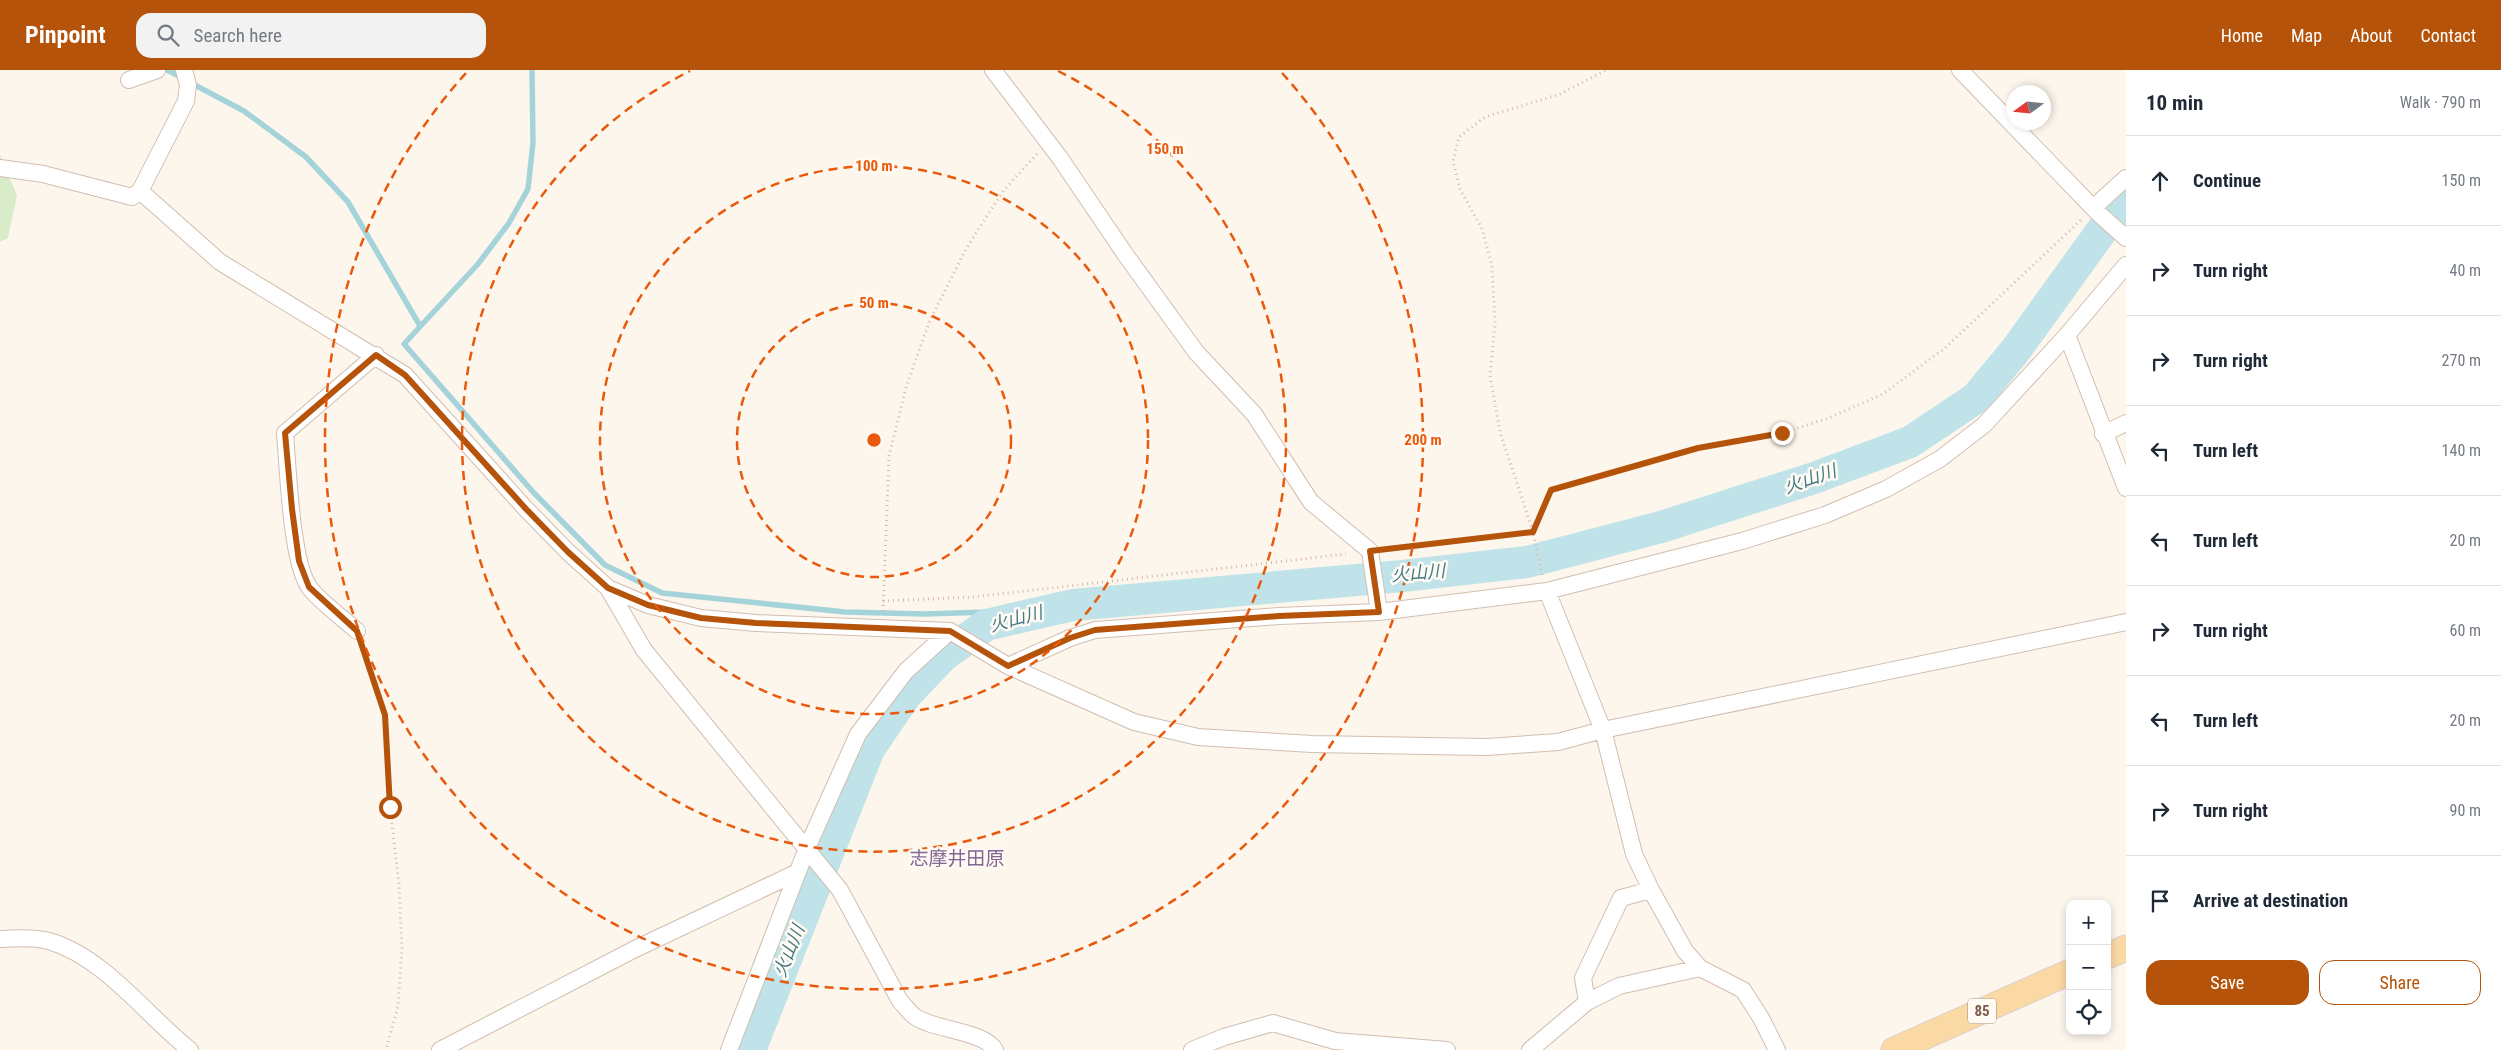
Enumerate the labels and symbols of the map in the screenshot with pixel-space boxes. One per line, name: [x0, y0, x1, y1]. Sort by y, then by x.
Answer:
north arrow: [2006, 85, 2051, 130]
text: 150 m: [1146, 140, 1184, 158]
text: 100 m: [855, 157, 893, 175]
text: 50 m: [859, 294, 889, 312]
route end: [1771, 422, 1794, 445]
centre of rings: [865, 431, 883, 449]
text: 200 m: [1404, 431, 1442, 449]
water label: 火山川: [1781, 459, 1841, 497]
water label: 火山川: [1390, 560, 1448, 585]
water label: 火山川: [987, 601, 1047, 636]
route start: [379, 796, 402, 819]
district label: 志摩井田原: [909, 847, 1005, 870]
water label: 火山川: [769, 920, 809, 980]
road number: 85: [1968, 998, 1996, 1024]

